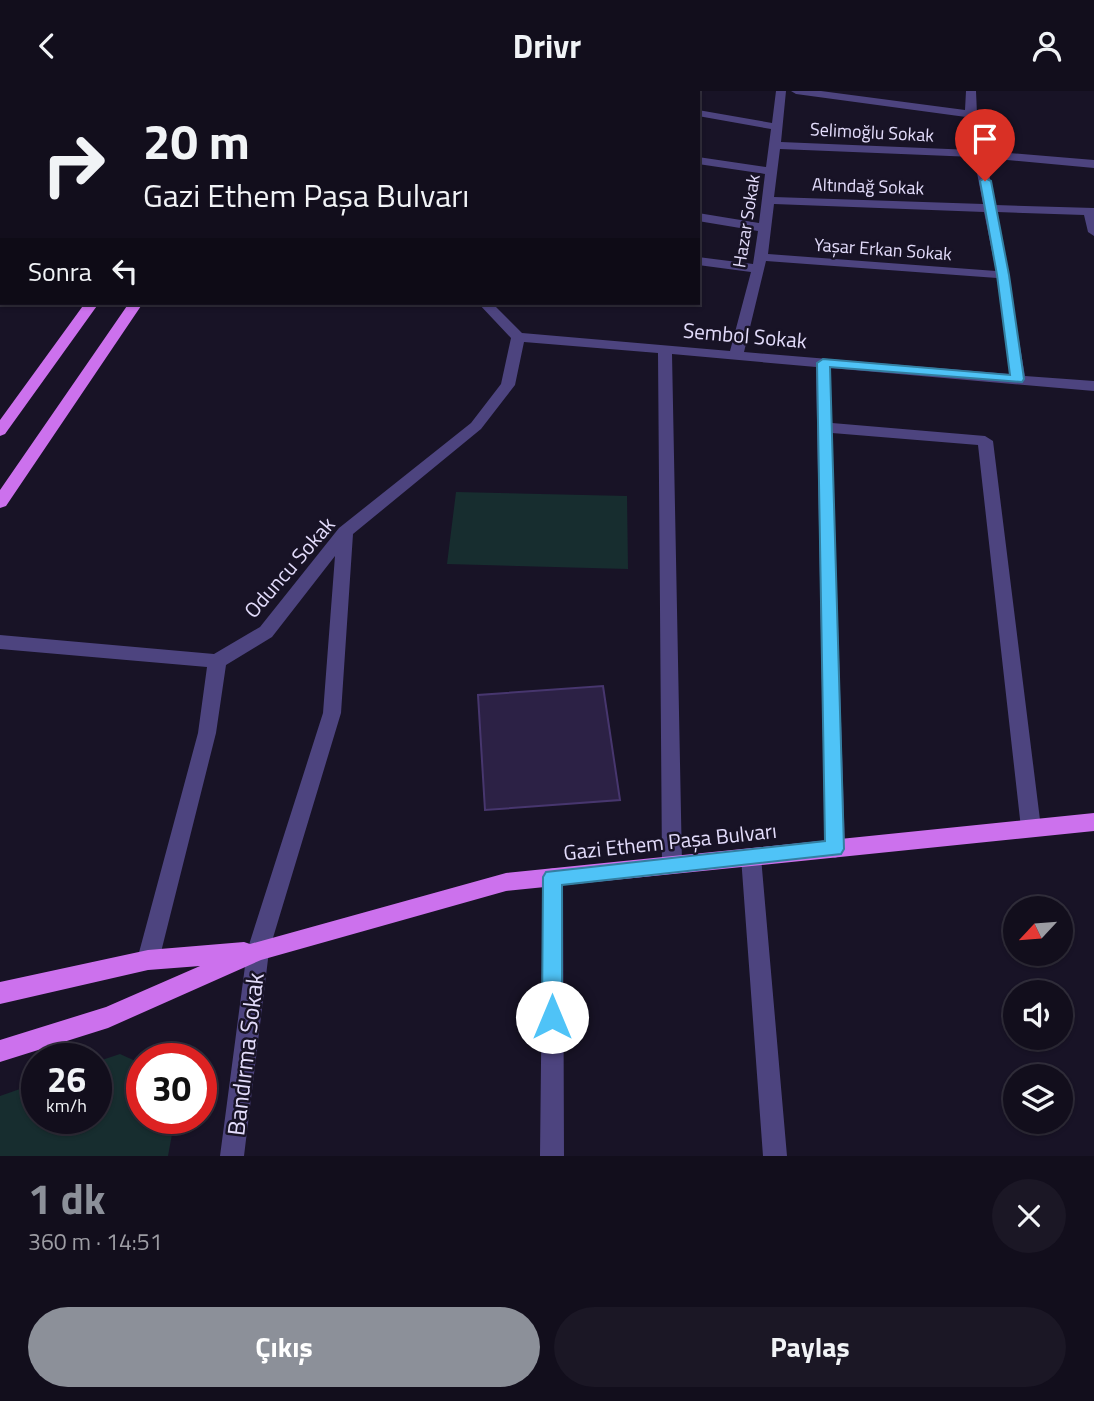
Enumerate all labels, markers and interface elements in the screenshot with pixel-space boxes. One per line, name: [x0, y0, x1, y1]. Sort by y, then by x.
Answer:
text: Drivr: [513, 22, 581, 70]
icon: back: [28, 27, 66, 65]
icon: person: [1028, 27, 1066, 65]
text: 20 m: [143, 103, 250, 178]
pin: [955, 109, 1015, 181]
street label: Selimoğlu Sokak: [809, 115, 935, 149]
icon: right: [28, 119, 119, 210]
icon: arrive: [966, 120, 1004, 158]
text: Gazi Ethem Paşa Bulvarı: [143, 171, 469, 219]
street label: Altındağ Sokak: [812, 171, 925, 201]
street label: Hazar Sokak: [725, 172, 767, 270]
street label: Yaşar Erkan Sokak: [813, 231, 953, 267]
text: Sonra: [28, 252, 92, 291]
icon: left: [106, 252, 144, 290]
street label: Sembol Sokak: [682, 314, 808, 356]
street label: Oduncu Sokak: [236, 509, 342, 625]
street label: Gazi Ethem Paşa Bulvarı: [562, 814, 778, 868]
north arrow: [1003, 896, 1073, 966]
map controls: [1003, 896, 1073, 1134]
street label: Bandırma Sokak: [217, 970, 273, 1138]
position arrow: [515, 980, 589, 1054]
button: sound: [1003, 980, 1073, 1050]
speed limit sign: 30: [126, 1043, 217, 1134]
text: 26: [47, 1052, 86, 1106]
button: layers: [1003, 1064, 1073, 1134]
text: km/h: [46, 1092, 87, 1119]
text: 1 dk: [28, 1166, 105, 1230]
button: close: [992, 1179, 1066, 1253]
text: 360 m · 14:51: [28, 1224, 163, 1259]
button: Çıkış: [28, 1307, 540, 1387]
button: Paylaş: [554, 1307, 1066, 1387]

